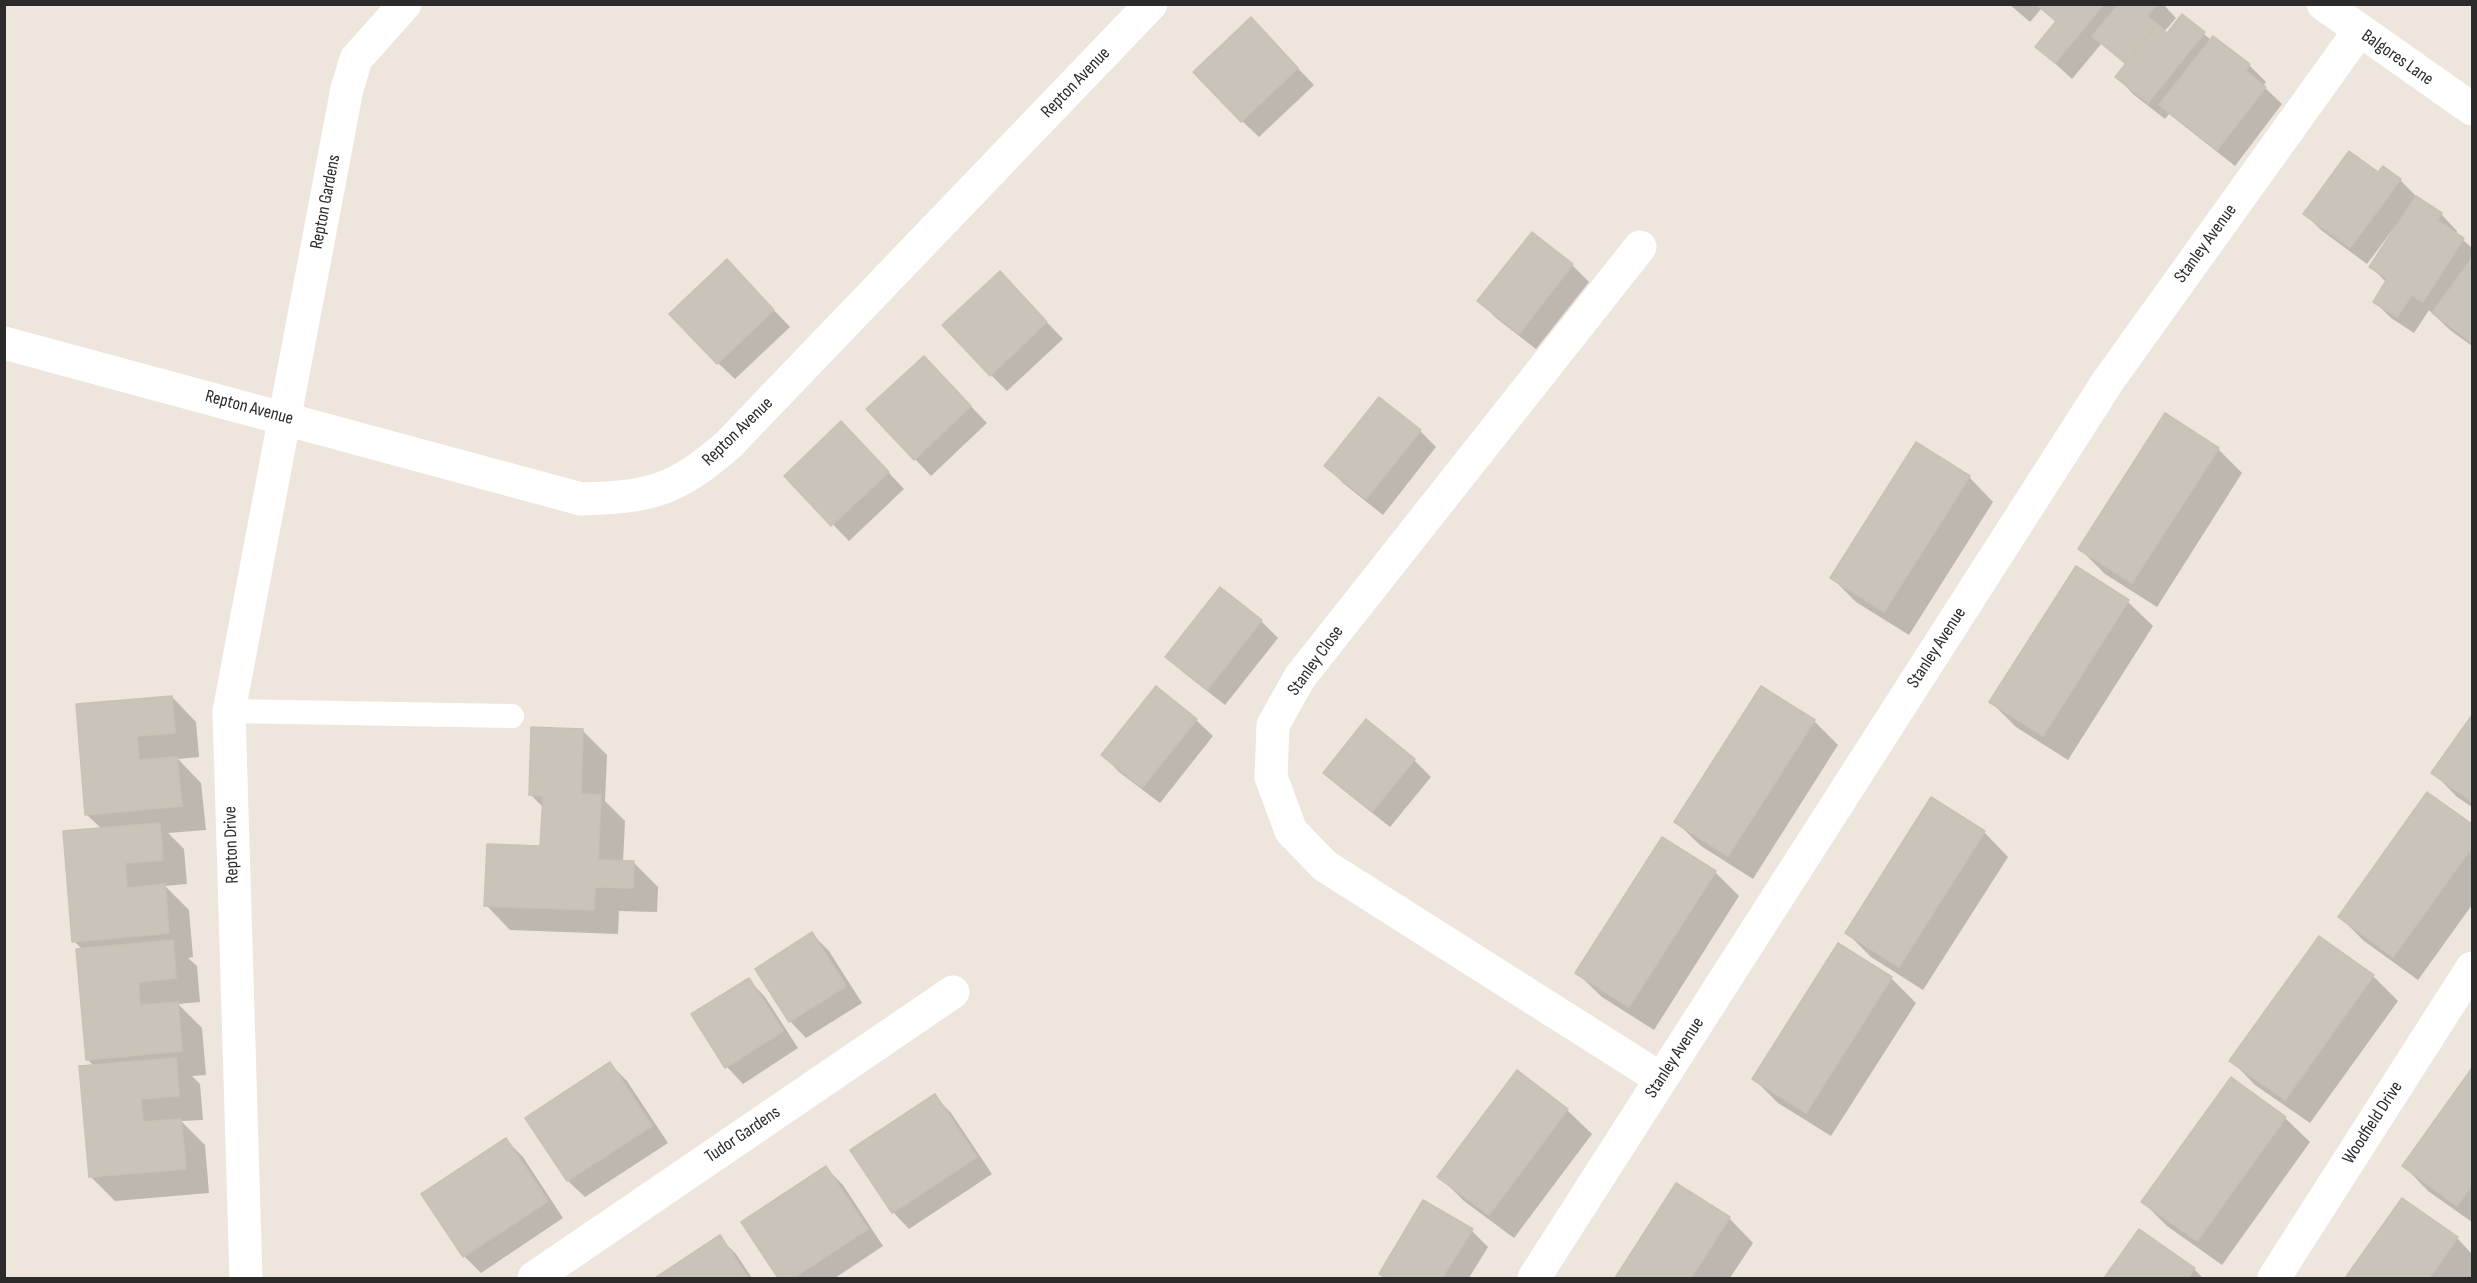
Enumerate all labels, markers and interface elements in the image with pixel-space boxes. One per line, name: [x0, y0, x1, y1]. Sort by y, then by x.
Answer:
street label: Balgores Lane: [2357, 25, 2437, 91]
street label: Repton Avenue: [1037, 43, 1115, 123]
street label: Repton Gardens: [306, 153, 346, 251]
street label: Stanley Avenue: [2170, 200, 2242, 288]
street label: Repton Avenue: [203, 386, 295, 430]
street label: Repton Avenue: [698, 393, 778, 471]
street label: Stanley Avenue: [1903, 604, 1971, 692]
street label: Stanley Close: [1283, 622, 1349, 700]
street label: Repton Drive: [220, 806, 244, 884]
street label: Stanley Avenue: [1641, 1014, 1709, 1102]
street label: Woodfield Drive: [2338, 1078, 2408, 1168]
street label: Tudor Gardens: [701, 1102, 785, 1168]

